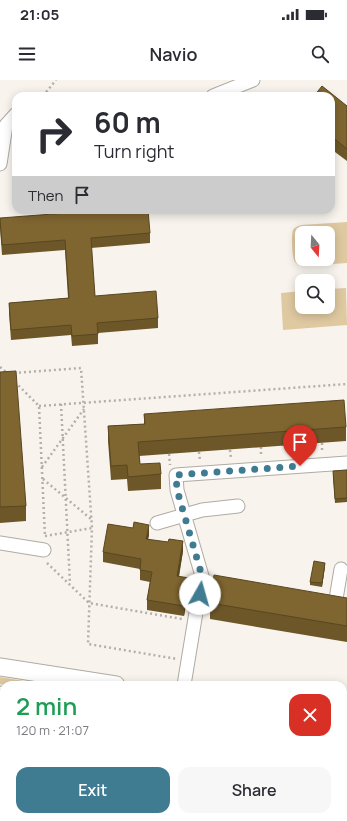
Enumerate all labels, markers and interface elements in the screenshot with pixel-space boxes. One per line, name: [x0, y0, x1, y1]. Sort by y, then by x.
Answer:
text: 21:05: [20, 4, 59, 25]
text: Navio: [149, 42, 198, 66]
icon: menu: [16, 43, 38, 65]
icon: search: [309, 43, 331, 65]
text: 60 m: [94, 103, 161, 141]
icon: right: [28, 108, 80, 160]
text: Turn right: [94, 139, 175, 163]
icon: arrive: [71, 184, 93, 206]
text: Then: [28, 185, 63, 206]
north arrow: [295, 226, 335, 266]
map controls: [295, 226, 335, 314]
button: search: [295, 274, 335, 314]
pin: [283, 425, 317, 466]
icon: arrive: [289, 431, 311, 453]
position arrow: [179, 573, 221, 615]
text: 2 min: [16, 689, 77, 722]
button: close: [289, 694, 331, 736]
text: 120 m · 21:07: [16, 721, 89, 739]
button: Exit: [16, 767, 170, 813]
button: Share: [178, 767, 331, 813]

